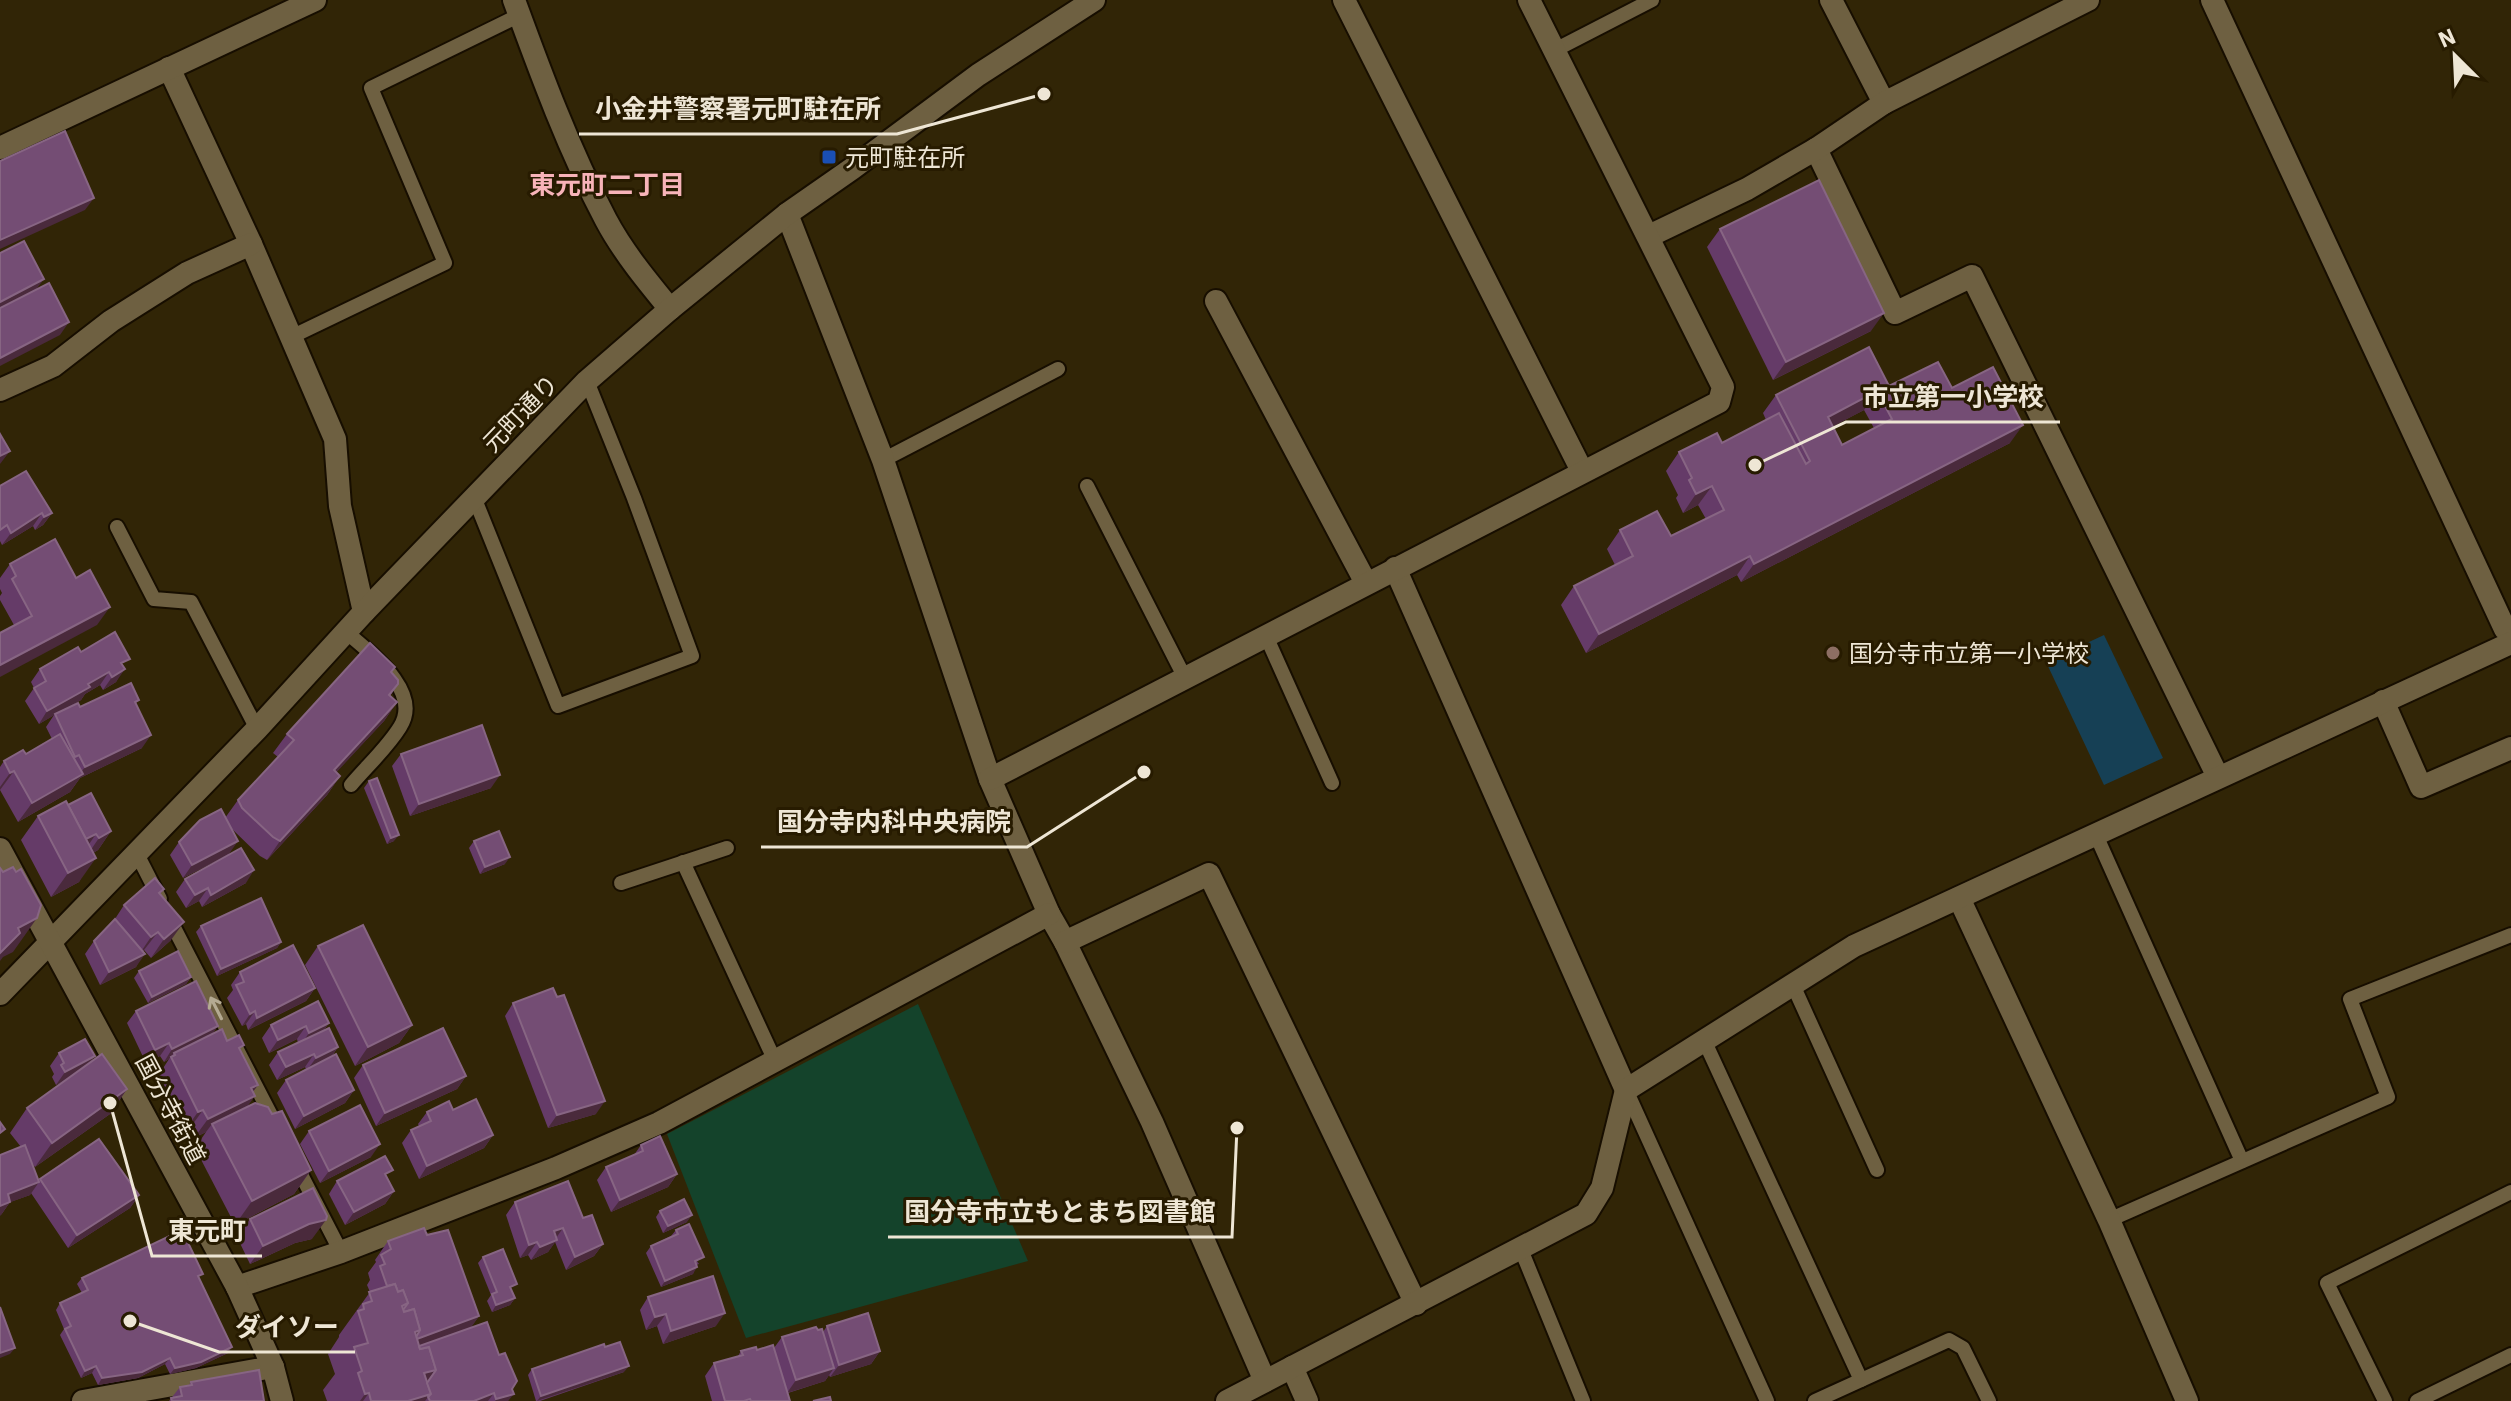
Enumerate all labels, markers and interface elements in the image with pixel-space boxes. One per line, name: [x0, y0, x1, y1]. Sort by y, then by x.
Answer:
north arrow: [2415, 16, 2495, 96]
text: N: [2433, 21, 2460, 54]
callout: 小金井警察署元町駐在所: [579, 84, 897, 134]
text: 小金井警察署元町駐在所: [595, 91, 881, 125]
place label: 元町駐在所: [845, 141, 965, 173]
marker: 元町駐在所: [820, 148, 838, 166]
district label: 東元町二丁目: [529, 167, 685, 201]
street label: 元町通り: [475, 367, 565, 459]
callout: 市立第一小学校: [1846, 372, 2060, 422]
text: 市立第一小学校: [1862, 379, 2044, 413]
place label: 国分寺市立第一小学校: [1849, 637, 2089, 669]
marker: 国分寺市立第一小学校: [1824, 644, 1842, 662]
callout: 国分寺内科中央病院: [761, 797, 1027, 847]
text: 国分寺内科中央病院: [777, 804, 1011, 838]
one-way arrow: [207, 997, 223, 1021]
street label: 国分寺街道: [129, 1049, 213, 1169]
callout: 国分寺市立もとまち図書館: [888, 1187, 1232, 1237]
text: 国分寺市立もとまち図書館: [904, 1194, 1216, 1228]
callout: 東元町: [152, 1206, 262, 1256]
text: 東元町: [168, 1213, 246, 1247]
callout: ダイソー: [219, 1302, 355, 1352]
text: ダイソー: [235, 1309, 339, 1343]

